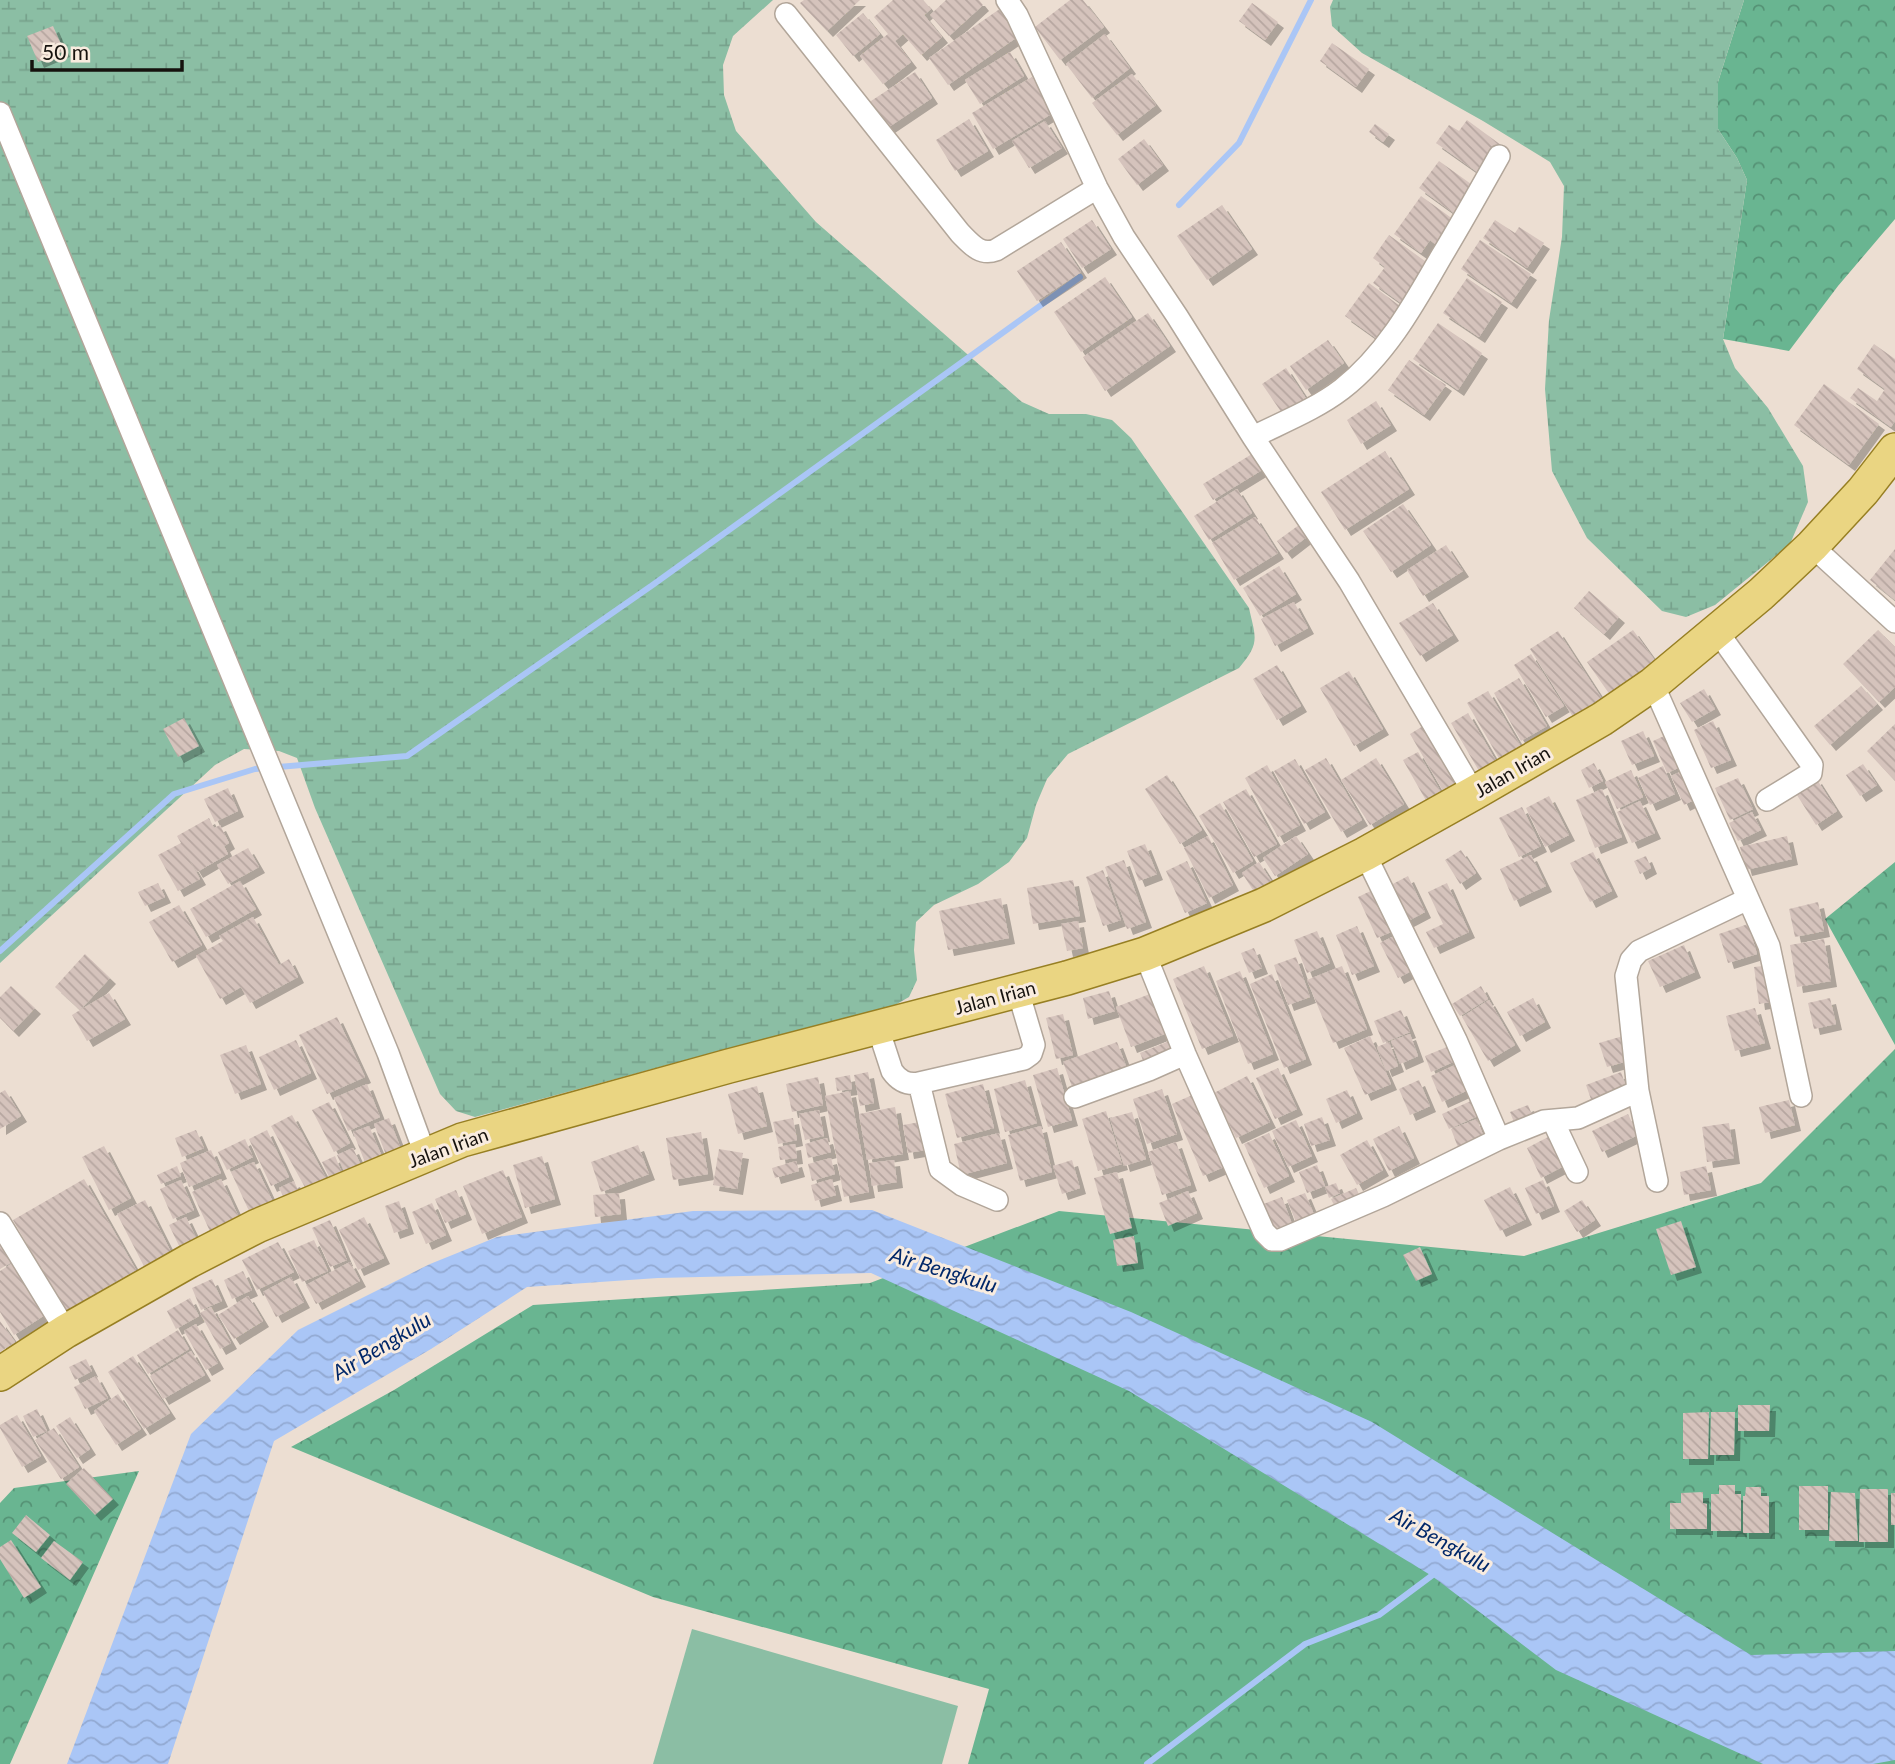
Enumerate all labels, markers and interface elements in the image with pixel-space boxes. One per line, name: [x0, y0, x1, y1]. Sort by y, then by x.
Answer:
scale bar: [32, 28, 182, 72]
text: 50 m: [42, 39, 89, 64]
street label: Jalan Irian: [1470, 740, 1554, 802]
street label: Jalan Irian: [952, 975, 1038, 1019]
street label: Jalan Irian: [405, 1122, 491, 1172]
water label: Air Bengkulu: [887, 1241, 1001, 1297]
water label: Air Bengkulu: [326, 1306, 435, 1385]
water label: Air Bengkulu: [1386, 1501, 1495, 1577]

